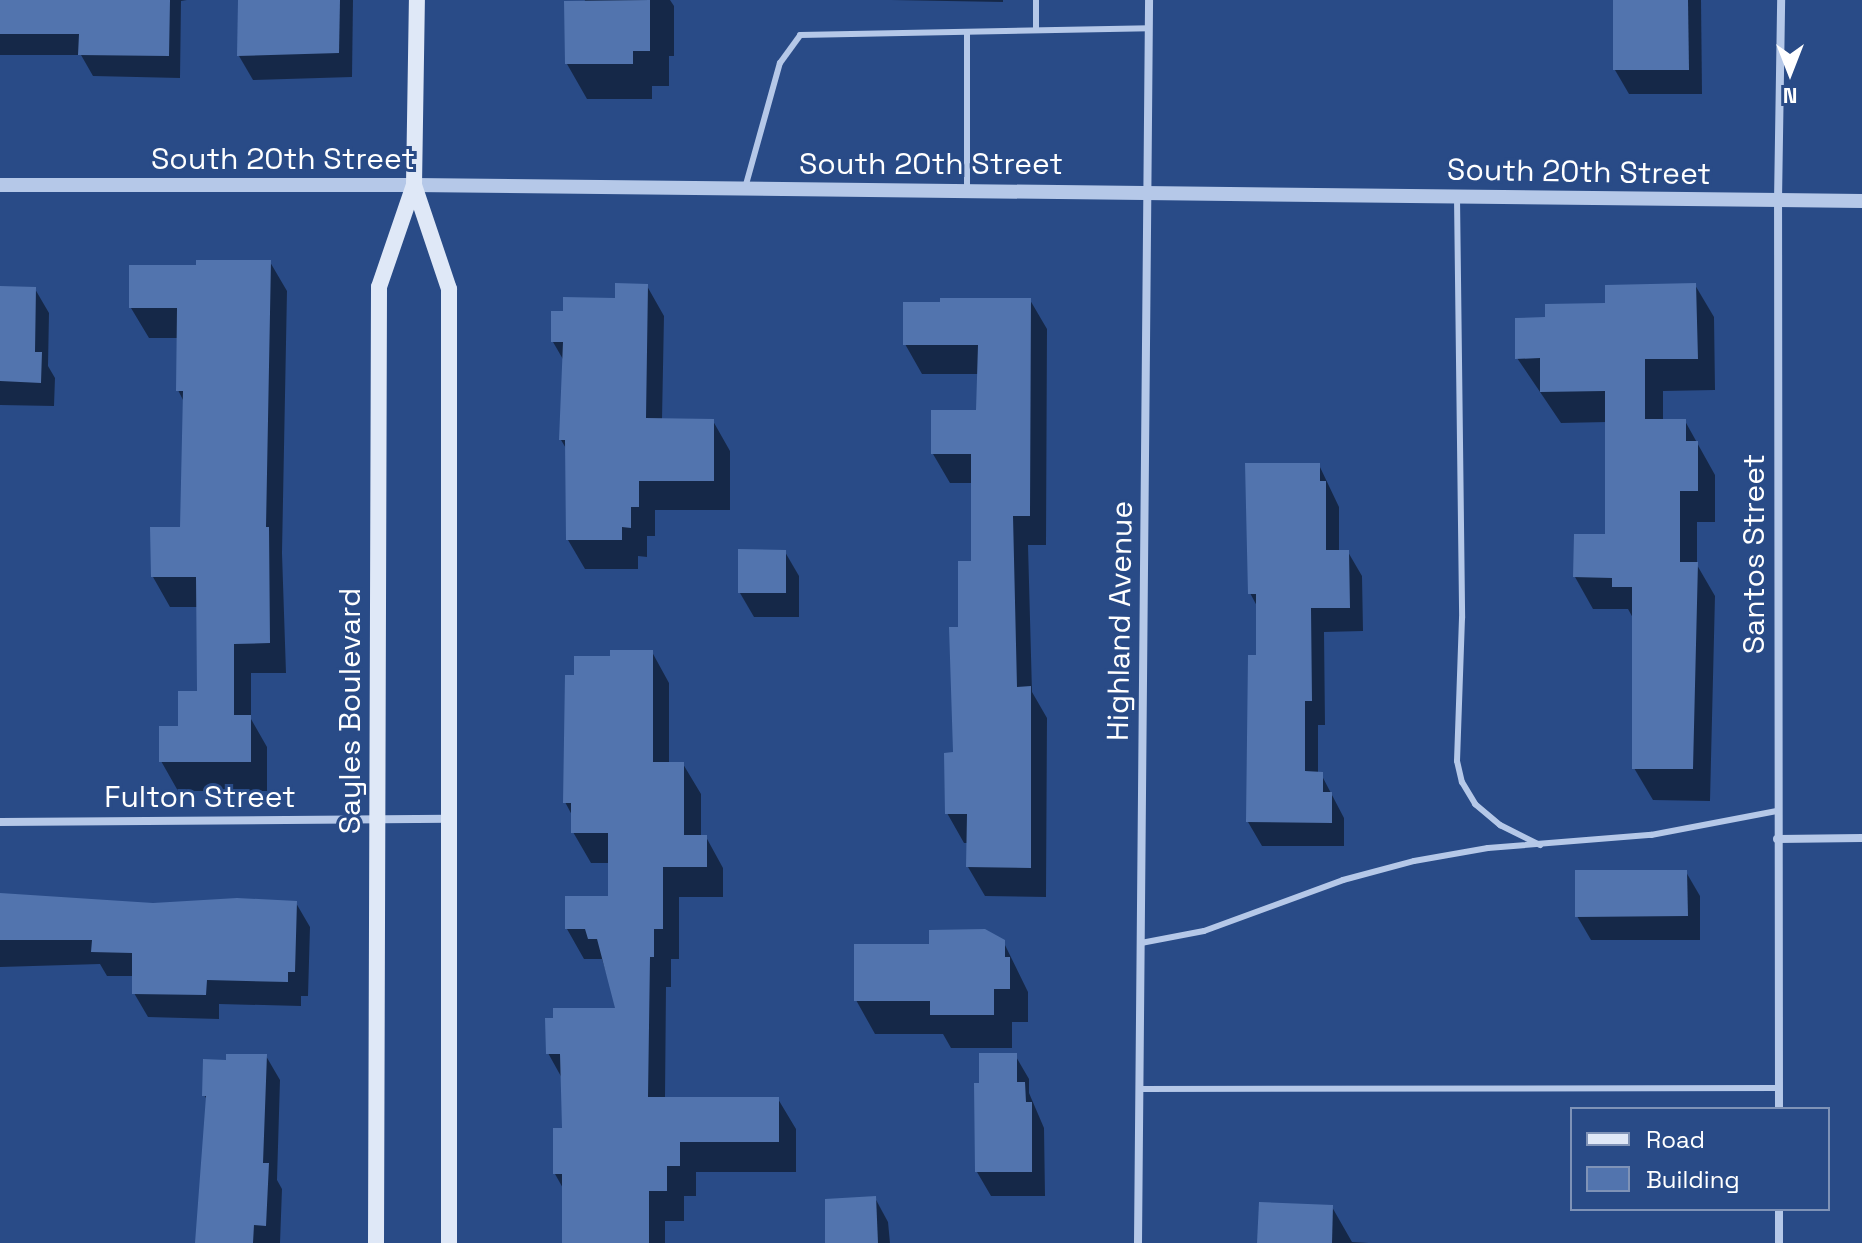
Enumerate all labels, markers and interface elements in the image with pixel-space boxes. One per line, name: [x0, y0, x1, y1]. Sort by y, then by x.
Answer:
north arrow: [1750, 32, 1830, 112]
text: N: [1783, 82, 1797, 110]
street label: South 20th Street: [151, 141, 415, 177]
street label: South 20th Street: [799, 146, 1063, 182]
street label: South 20th Street: [1447, 152, 1711, 192]
street label: Santos Street: [1736, 454, 1772, 654]
street label: Highland Avenue: [1100, 500, 1140, 742]
street label: Sayles Boulevard: [332, 588, 368, 834]
street label: Fulton Street: [104, 779, 296, 815]
legend: [1570, 1107, 1830, 1211]
text: Road: [1646, 1124, 1705, 1155]
text: Building: [1646, 1164, 1740, 1195]

